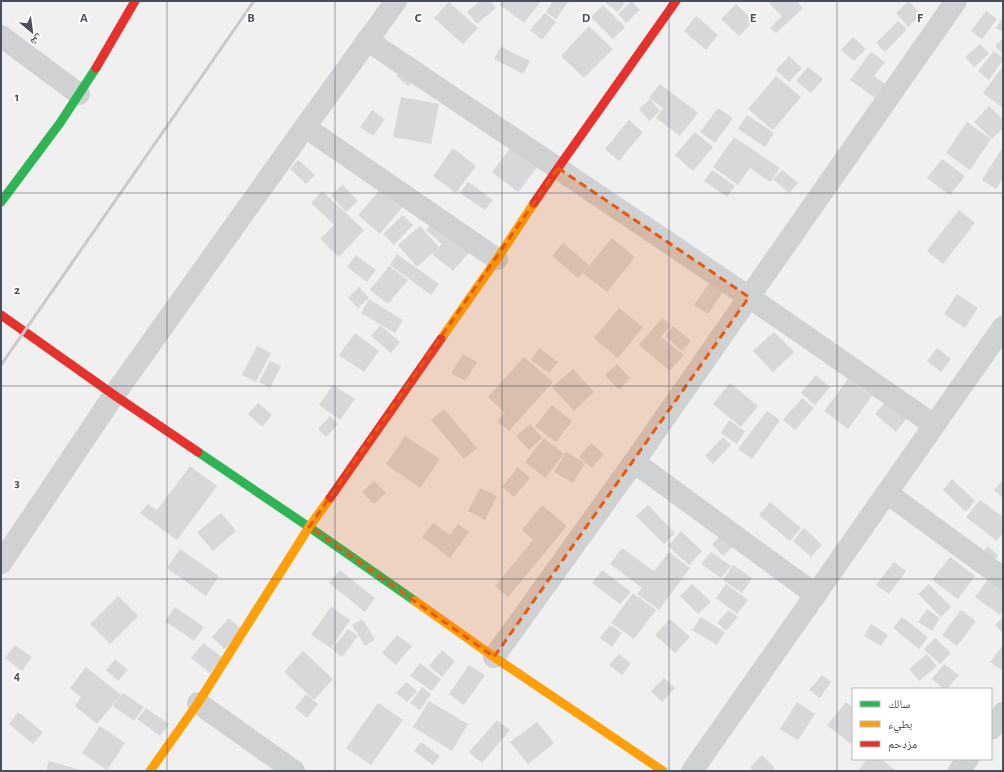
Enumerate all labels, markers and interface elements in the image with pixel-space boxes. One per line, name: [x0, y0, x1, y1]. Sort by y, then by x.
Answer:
north arrow: [12, 12, 52, 52]
text: A: [80, 12, 88, 25]
text: B: [247, 12, 255, 25]
text: C: [415, 12, 422, 25]
text: D: [582, 12, 591, 25]
text: E: [750, 12, 757, 25]
text: F: [917, 12, 924, 25]
text: ش: [28, 31, 44, 48]
text: 1: [15, 91, 19, 104]
text: 2: [14, 284, 20, 297]
text: 3: [14, 477, 20, 490]
text: 4: [14, 670, 21, 683]
legend: [852, 688, 992, 760]
text: سالك: [888, 698, 910, 710]
text: بطيء: [888, 718, 912, 734]
text: مزدحم: [888, 738, 917, 752]

